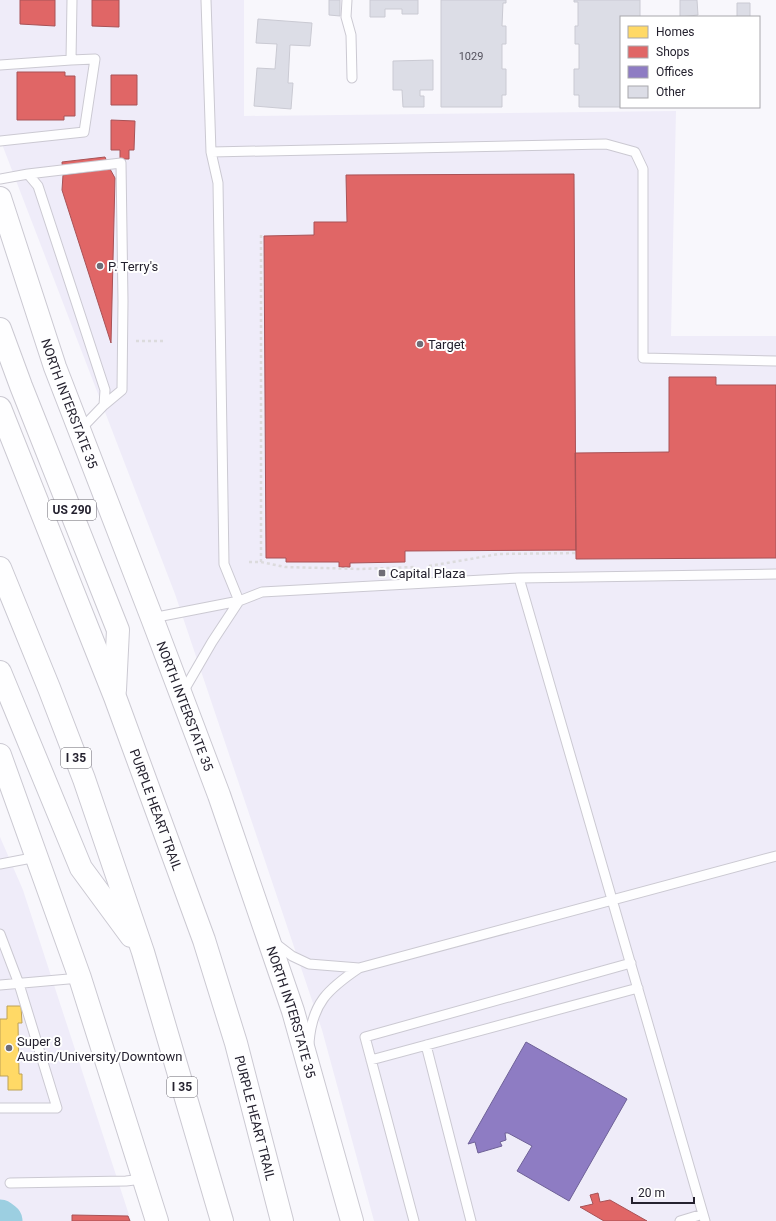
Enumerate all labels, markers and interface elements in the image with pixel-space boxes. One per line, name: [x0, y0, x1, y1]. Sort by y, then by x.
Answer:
legend: [620, 16, 760, 108]
text: Homes: [656, 25, 694, 39]
text: Shops: [656, 45, 690, 59]
house number: 1029: [459, 50, 483, 63]
text: Offices: [656, 65, 693, 79]
text: Other: [656, 85, 685, 99]
place label: P. Terry's: [108, 259, 159, 274]
marker: P. Terry's: [95, 261, 105, 271]
street label: NORTH INTERSTATE 35: [38, 337, 100, 471]
place label: Target: [428, 337, 465, 352]
marker: Target: [415, 339, 425, 349]
road number: US 290: [48, 500, 96, 520]
place label: Capital Plaza: [390, 566, 466, 581]
marker: Capital Plaza: [377, 568, 387, 578]
street label: NORTH INTERSTATE 35: [154, 639, 216, 773]
street label: PURPLE HEART TRAIL: [127, 747, 185, 873]
road number: I 35: [61, 748, 91, 768]
street label: NORTH INTERSTATE 35: [263, 944, 318, 1080]
place label: Super 8 Austin/University/Downtown: [17, 1034, 183, 1064]
marker: Super 8 Austin/University/Downtown: [4, 1043, 14, 1053]
street label: PURPLE HEART TRAIL: [232, 1054, 278, 1182]
road number: I 35: [167, 1077, 197, 1097]
scale bar: [632, 1179, 694, 1205]
text: 20 m: [638, 1186, 665, 1200]

